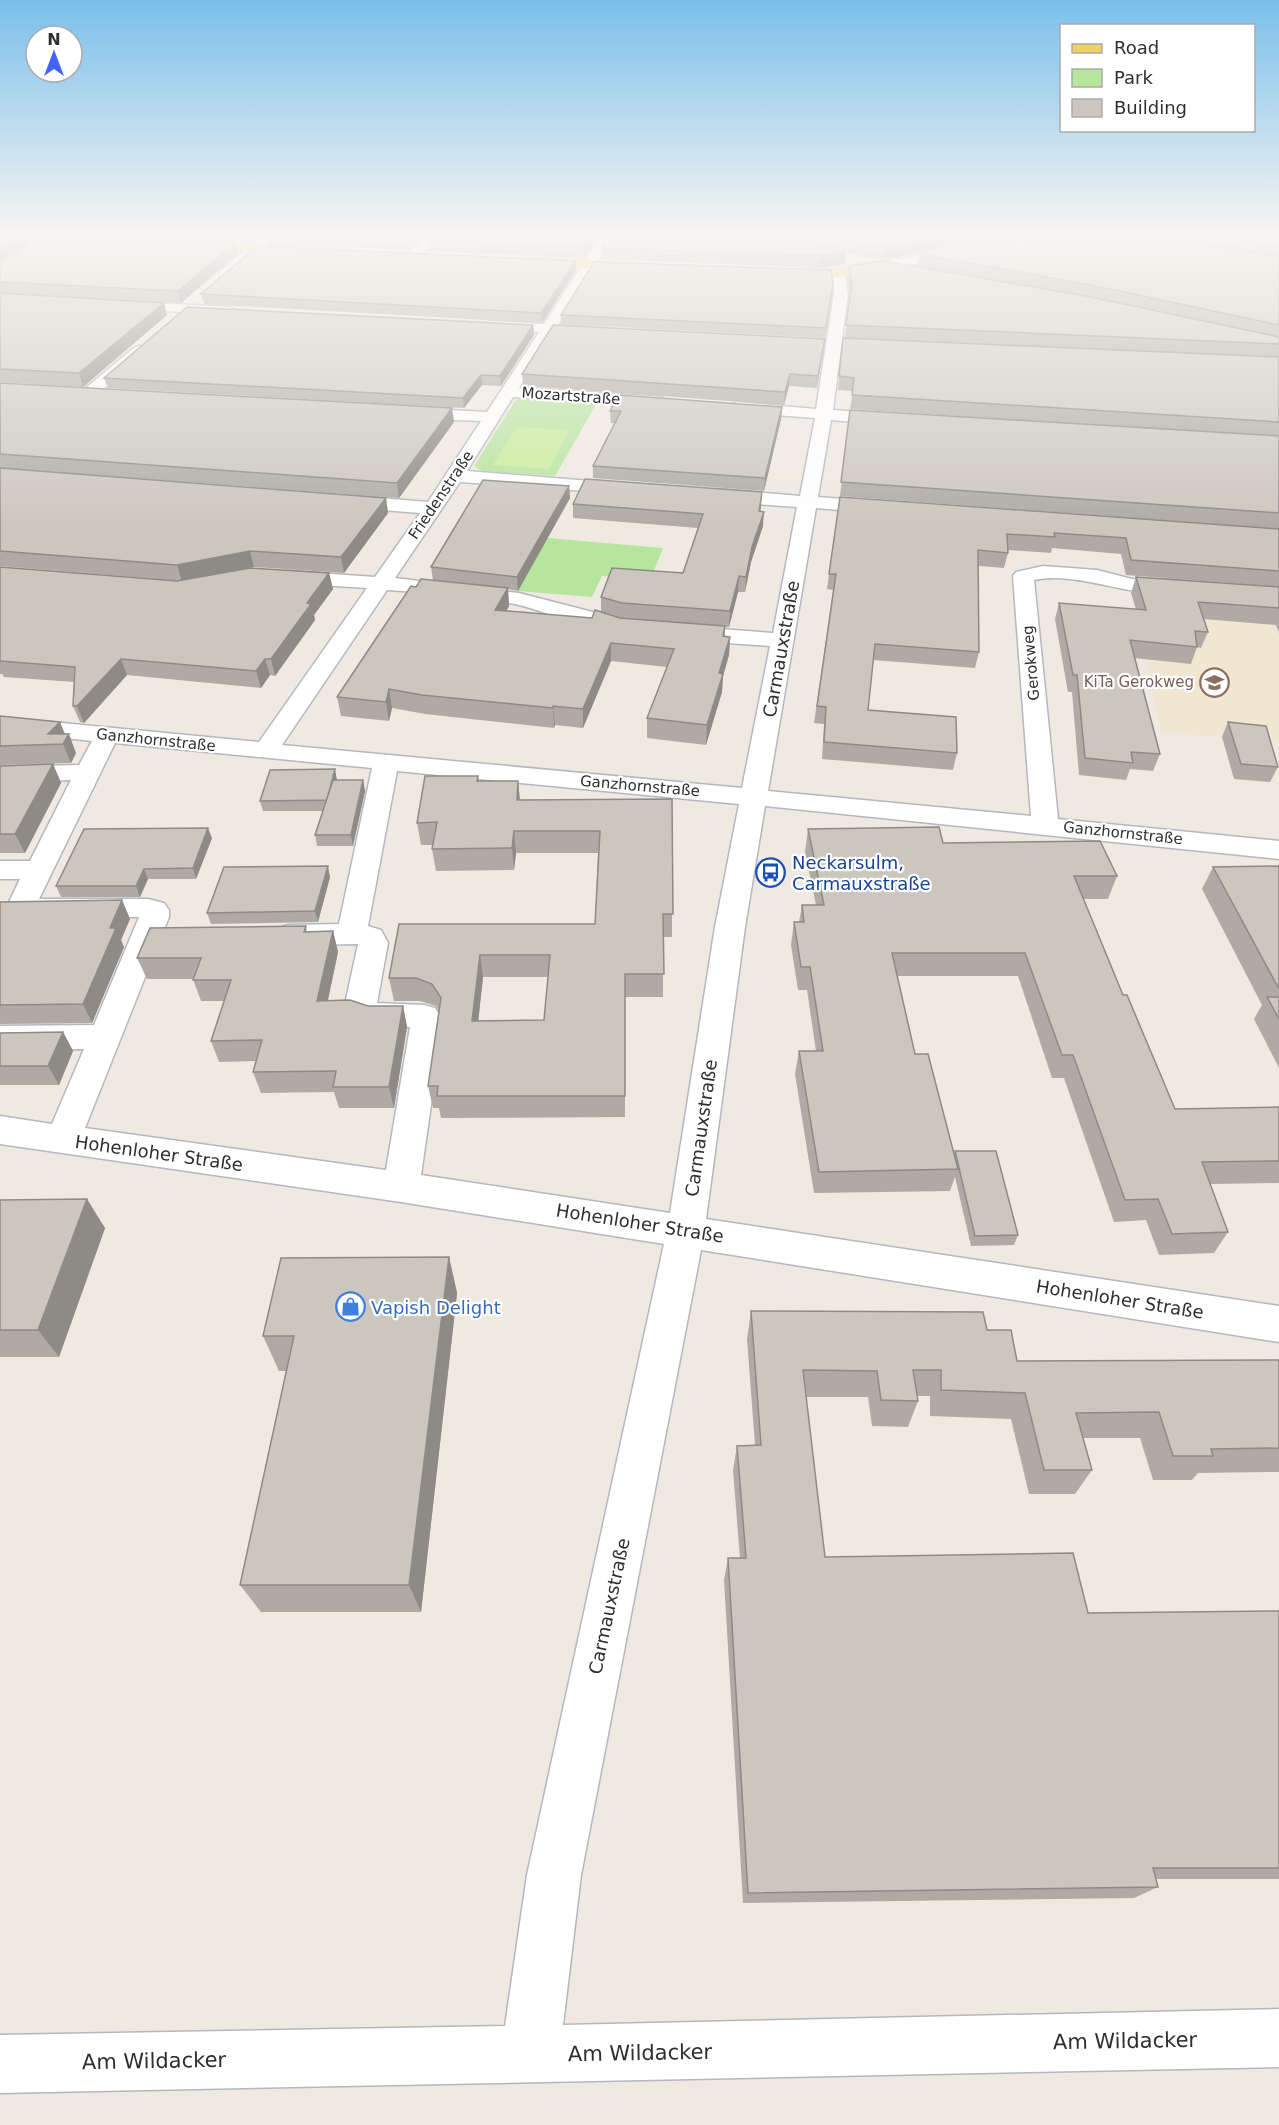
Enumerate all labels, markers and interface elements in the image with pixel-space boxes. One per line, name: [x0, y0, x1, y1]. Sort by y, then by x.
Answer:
north arrow: [24, 24, 84, 84]
legend: [1060, 24, 1255, 132]
text: N: [47, 30, 61, 49]
text: Road: [1114, 37, 1159, 58]
text: Park: [1114, 67, 1153, 88]
text: Building: [1114, 97, 1187, 118]
street label: Mozartstraße: [521, 384, 621, 408]
street label: Friedenstraße: [405, 447, 477, 543]
street label: Carmauxstraße: [759, 579, 803, 719]
street label: Gerokweg: [1019, 625, 1043, 701]
school or university icon: KiTa Gerokweg: [1199, 666, 1231, 698]
place label: KiTa Gerokweg: [1084, 673, 1194, 691]
street label: Ganzhornstraße: [95, 725, 217, 755]
street label: Ganzhornstraße: [579, 772, 701, 800]
street label: Ganzhornstraße: [1062, 818, 1184, 848]
place label: Neckarsulm, Carmauxstraße: [792, 852, 931, 894]
bus stop icon: Neckarsulm, Carmauxstraße: [755, 856, 787, 888]
street label: Carmauxstraße: [681, 1058, 721, 1198]
street label: Hohenloher Straße: [74, 1131, 244, 1175]
street label: Hohenloher Straße: [555, 1199, 725, 1247]
street label: Hohenloher Straße: [1035, 1275, 1205, 1323]
shop icon: Vapish Delight: [334, 1291, 366, 1323]
place label: Vapish Delight: [371, 1297, 501, 1318]
street label: Carmauxstraße: [584, 1536, 634, 1676]
street label: Am Wildacker: [1053, 2028, 1198, 2054]
street label: Am Wildacker: [568, 2040, 713, 2066]
street label: Am Wildacker: [82, 2048, 227, 2074]

